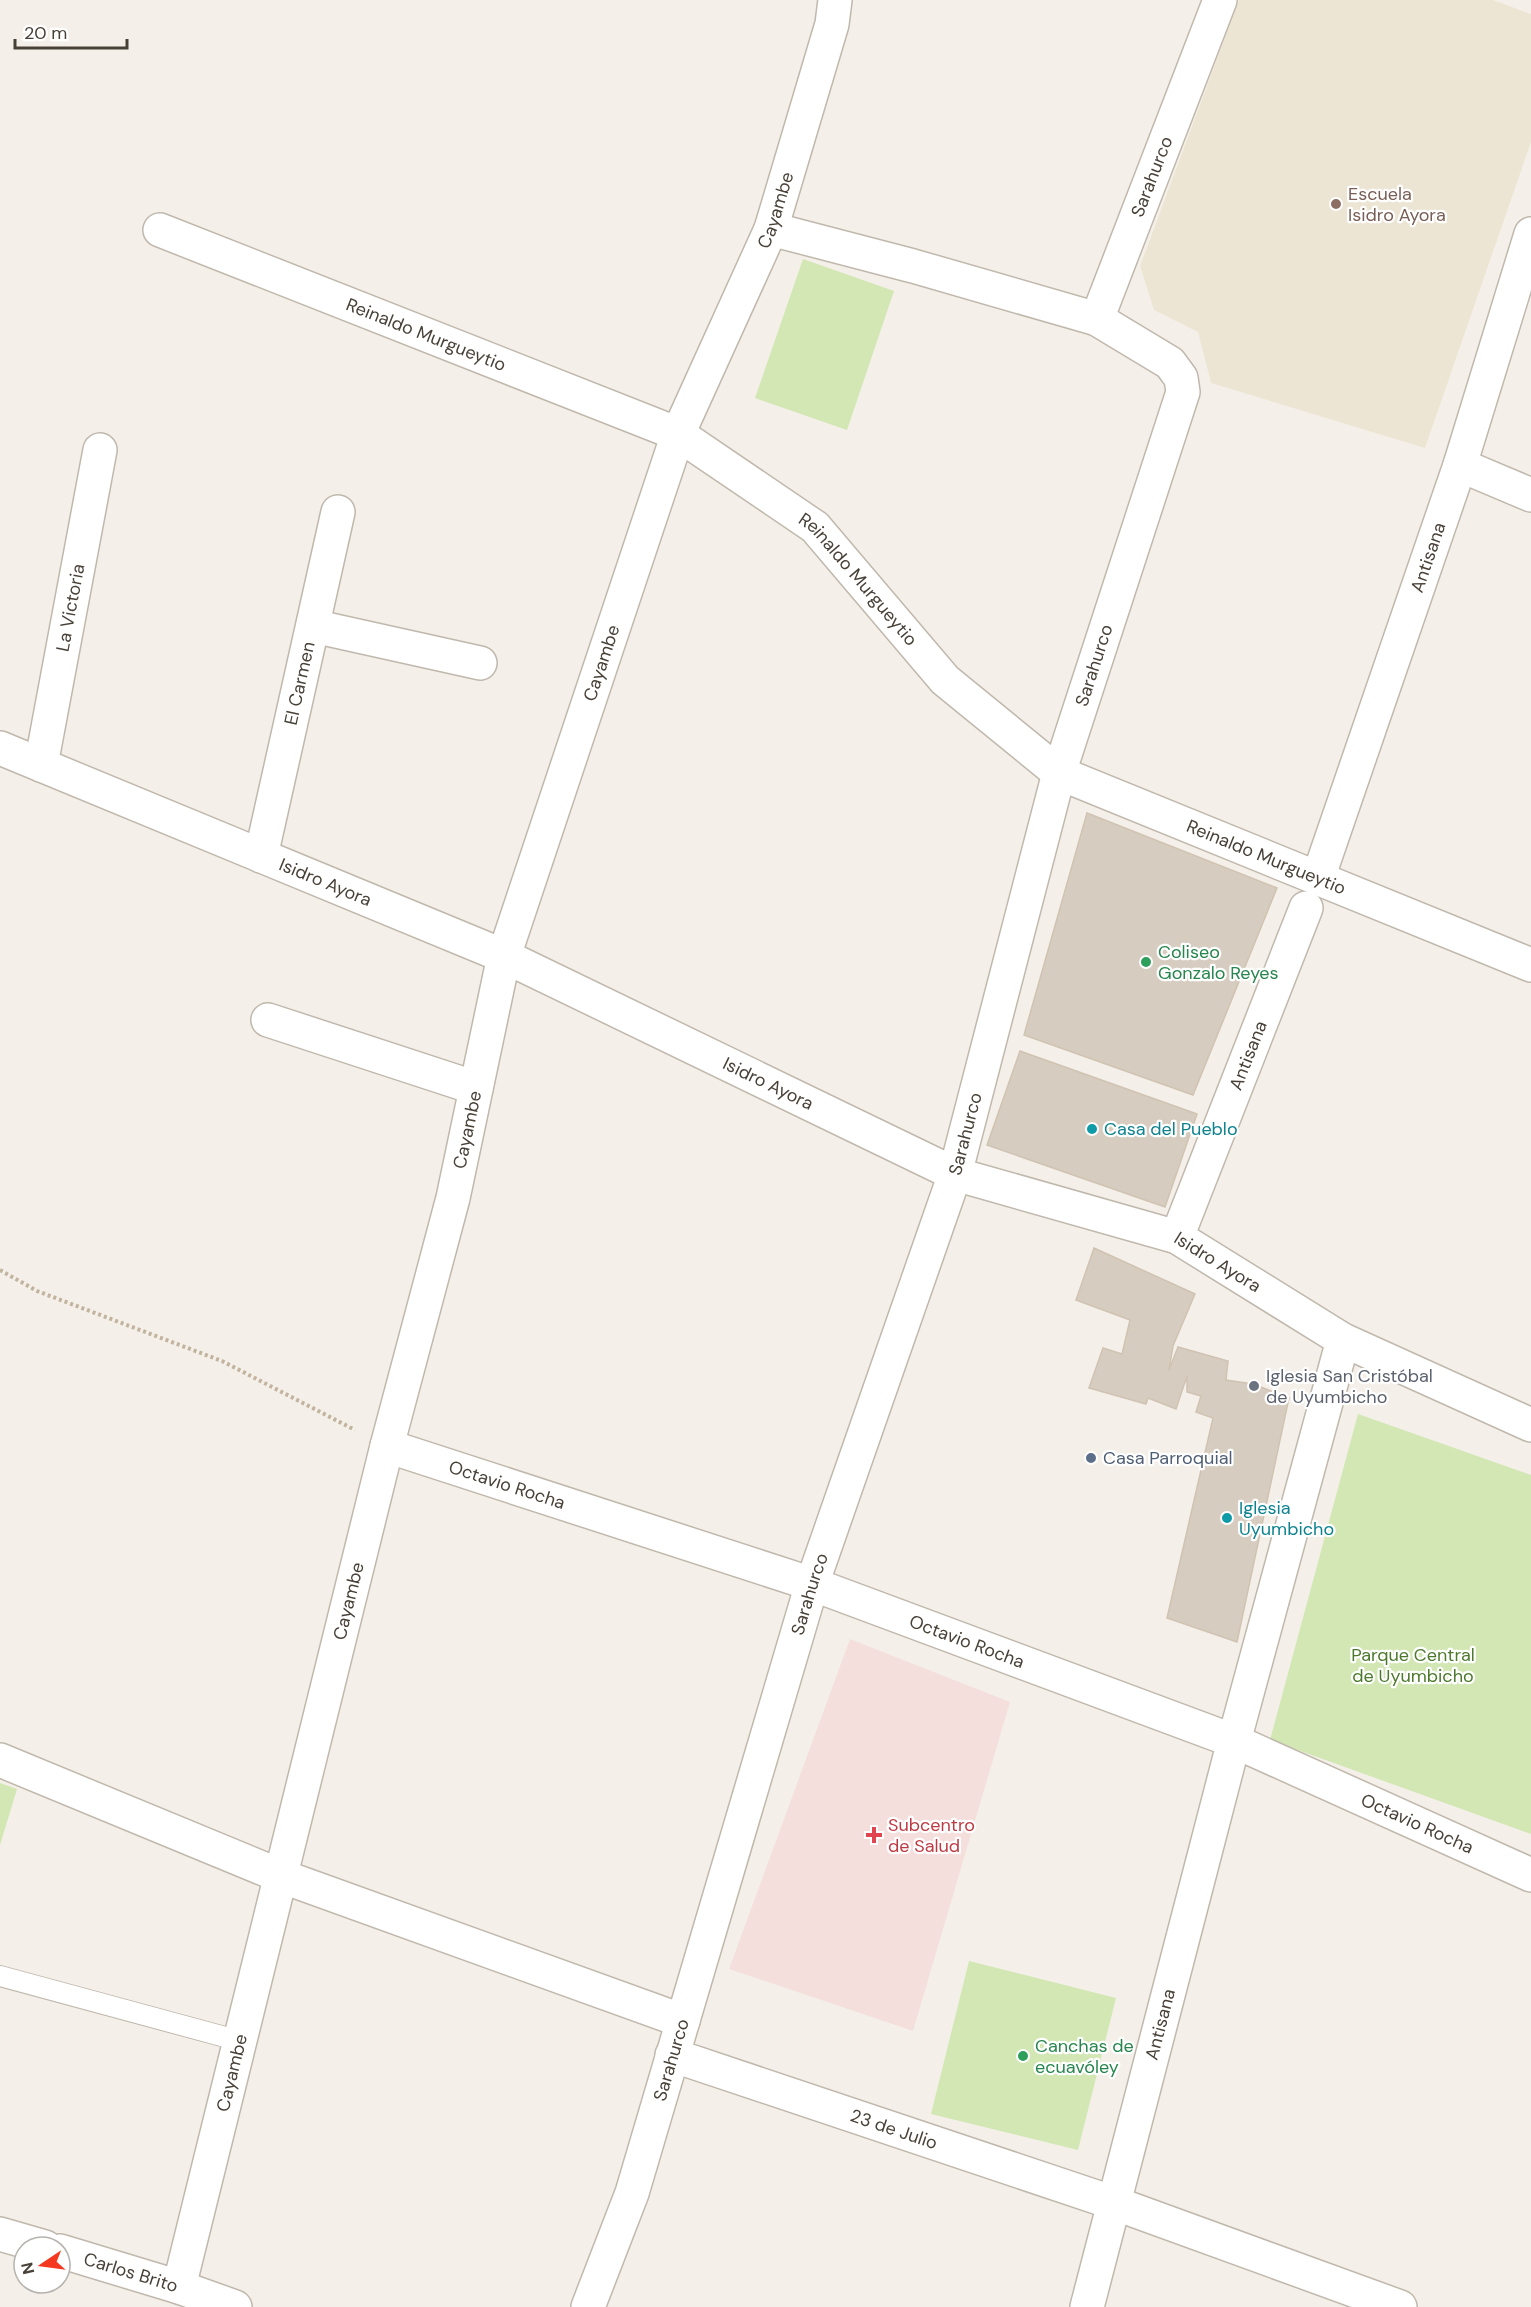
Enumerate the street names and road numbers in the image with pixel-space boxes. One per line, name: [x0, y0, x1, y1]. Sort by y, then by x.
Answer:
street label: Sarahurco: [1125, 133, 1178, 220]
street label: Cayambe: [752, 169, 799, 252]
street label: Reinaldo Murgueytio: [343, 293, 510, 377]
street label: Reinaldo Murgueytio: [794, 507, 923, 651]
street label: Antisana: [1405, 519, 1451, 596]
street label: La Victoria: [50, 562, 90, 654]
street label: Sarahurco: [1070, 621, 1119, 709]
street label: Cayambe: [578, 622, 626, 704]
street label: El Carmen: [279, 639, 321, 727]
street label: Reinaldo Murgueytio: [1183, 814, 1350, 900]
street label: Isidro Ayora: [276, 853, 375, 912]
street label: Antisana: [1224, 1017, 1273, 1094]
street label: Isidro Ayora: [719, 1052, 817, 1116]
street label: Cayambe: [447, 1089, 487, 1171]
street label: Sarahurco: [943, 1090, 988, 1178]
street label: Isidro Ayora: [1170, 1226, 1265, 1298]
street label: Octavio Rocha: [446, 1455, 568, 1515]
street label: Sarahurco: [786, 1550, 834, 1638]
street label: Cayambe: [328, 1560, 370, 1642]
street label: Octavio Rocha: [906, 1609, 1028, 1674]
street label: Octavio Rocha: [1357, 1788, 1477, 1859]
street label: Antisana: [1140, 1986, 1181, 2063]
street label: Sarahurco: [648, 2016, 695, 2104]
street label: Cayambe: [211, 2031, 253, 2114]
street label: 23 de Julio: [847, 2104, 941, 2155]
street label: Carlos Brito: [81, 2247, 181, 2298]

